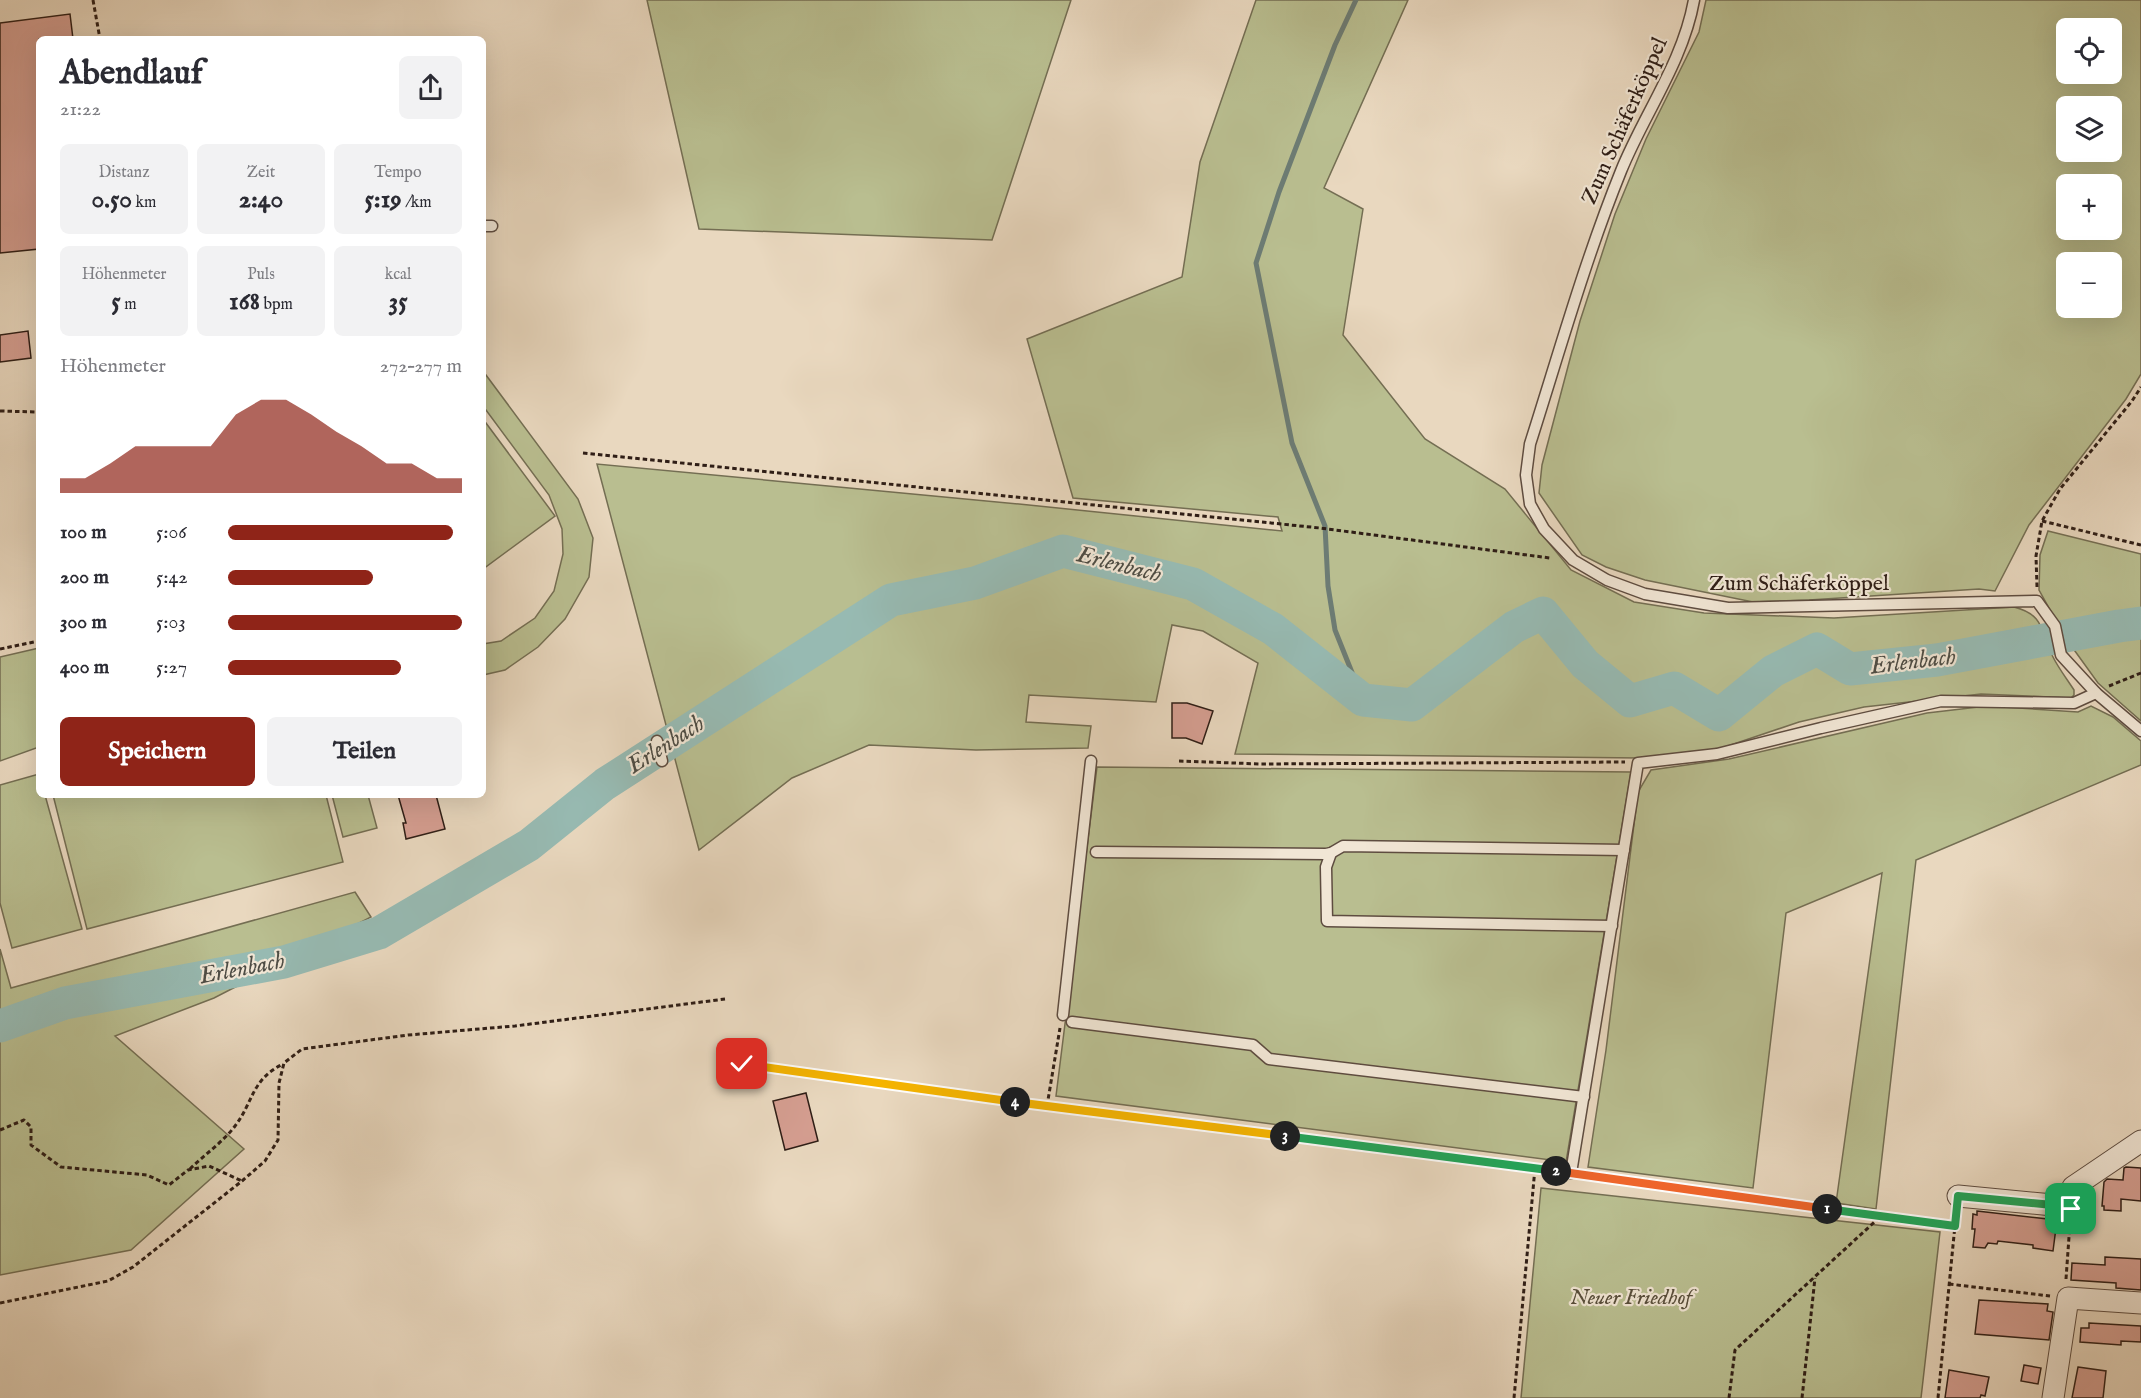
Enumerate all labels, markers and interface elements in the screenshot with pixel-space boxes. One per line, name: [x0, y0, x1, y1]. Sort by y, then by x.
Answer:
map controls: [2056, 18, 2122, 318]
button: locate: [2056, 18, 2122, 84]
street label: Zum Schäferköppel: [1576, 33, 1674, 209]
text: Abendlauf: [60, 53, 203, 95]
button: share: [399, 56, 462, 119]
button: layers: [2056, 96, 2122, 162]
text: 21:22: [60, 97, 101, 122]
text: Distanz: [98, 163, 150, 183]
text: Zeit: [247, 163, 275, 183]
text: Tempo: [374, 163, 422, 183]
button: +: [2056, 174, 2122, 240]
text: 0.50: [92, 183, 132, 216]
text: 2:40: [239, 183, 283, 216]
text: 5:19: [364, 183, 402, 216]
text: km: [132, 193, 156, 213]
text: /km: [402, 193, 432, 213]
button: −: [2056, 252, 2122, 318]
text: Höhenmeter: [82, 265, 166, 285]
text: Puls: [247, 265, 275, 285]
text: kcal: [385, 265, 411, 285]
text: 5: [111, 285, 121, 318]
text: 168: [229, 285, 260, 318]
text: 35: [388, 285, 408, 318]
text: m: [121, 295, 137, 315]
text: bpm: [260, 295, 293, 315]
text: Höhenmeter: [60, 354, 166, 379]
text: 272–277 m: [380, 354, 462, 379]
text: 100 m: [60, 520, 107, 545]
text: 5:06: [156, 520, 187, 545]
water label: Erlenbach: [1072, 539, 1165, 590]
text: 200 m: [60, 565, 109, 590]
text: 5:42: [156, 565, 188, 590]
street label: Zum Schäferköppel: [1709, 570, 1889, 598]
text: 300 m: [60, 610, 107, 635]
text: 5:03: [156, 610, 186, 635]
water label: Erlenbach: [1867, 641, 1958, 683]
text: 400 m: [60, 655, 109, 680]
text: 5:27: [156, 655, 187, 680]
water label: Erlenbach: [621, 709, 711, 782]
button: Speichern: [60, 717, 255, 786]
button: Teilen: [267, 717, 462, 786]
water label: Erlenbach: [196, 946, 287, 993]
pin: [716, 1038, 767, 1089]
icon: check: [725, 1047, 758, 1080]
pin: 4: [1000, 1087, 1030, 1117]
text: 4: [1011, 1092, 1019, 1112]
pin: 3: [1270, 1121, 1300, 1151]
text: 3: [1282, 1126, 1288, 1146]
pin: 2: [1541, 1156, 1571, 1186]
text: 2: [1552, 1161, 1560, 1181]
pin: [2045, 1183, 2096, 1234]
icon: arrive: [2054, 1192, 2087, 1225]
pin: 1: [1812, 1194, 1842, 1224]
text: 1: [1824, 1199, 1830, 1219]
park label: Neuer Friedhof: [1570, 1284, 1697, 1312]

